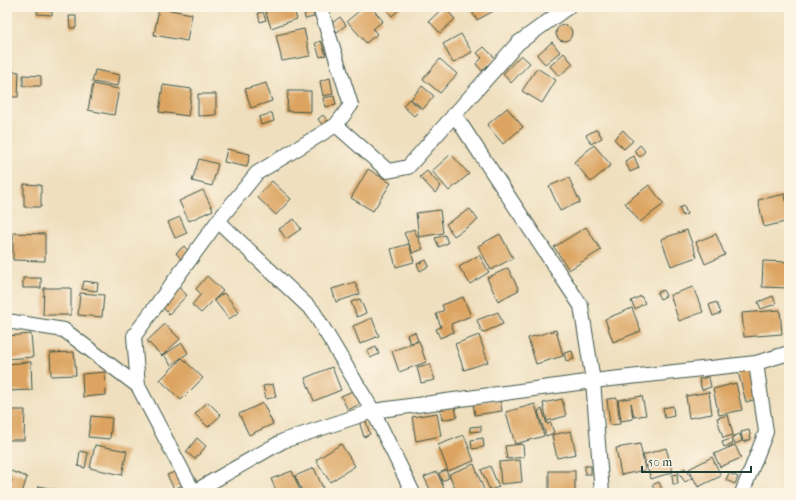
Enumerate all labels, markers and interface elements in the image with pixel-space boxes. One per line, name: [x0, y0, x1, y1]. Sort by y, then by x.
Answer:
scale bar: [642, 448, 751, 474]
text: 50 m: [648, 455, 672, 469]

